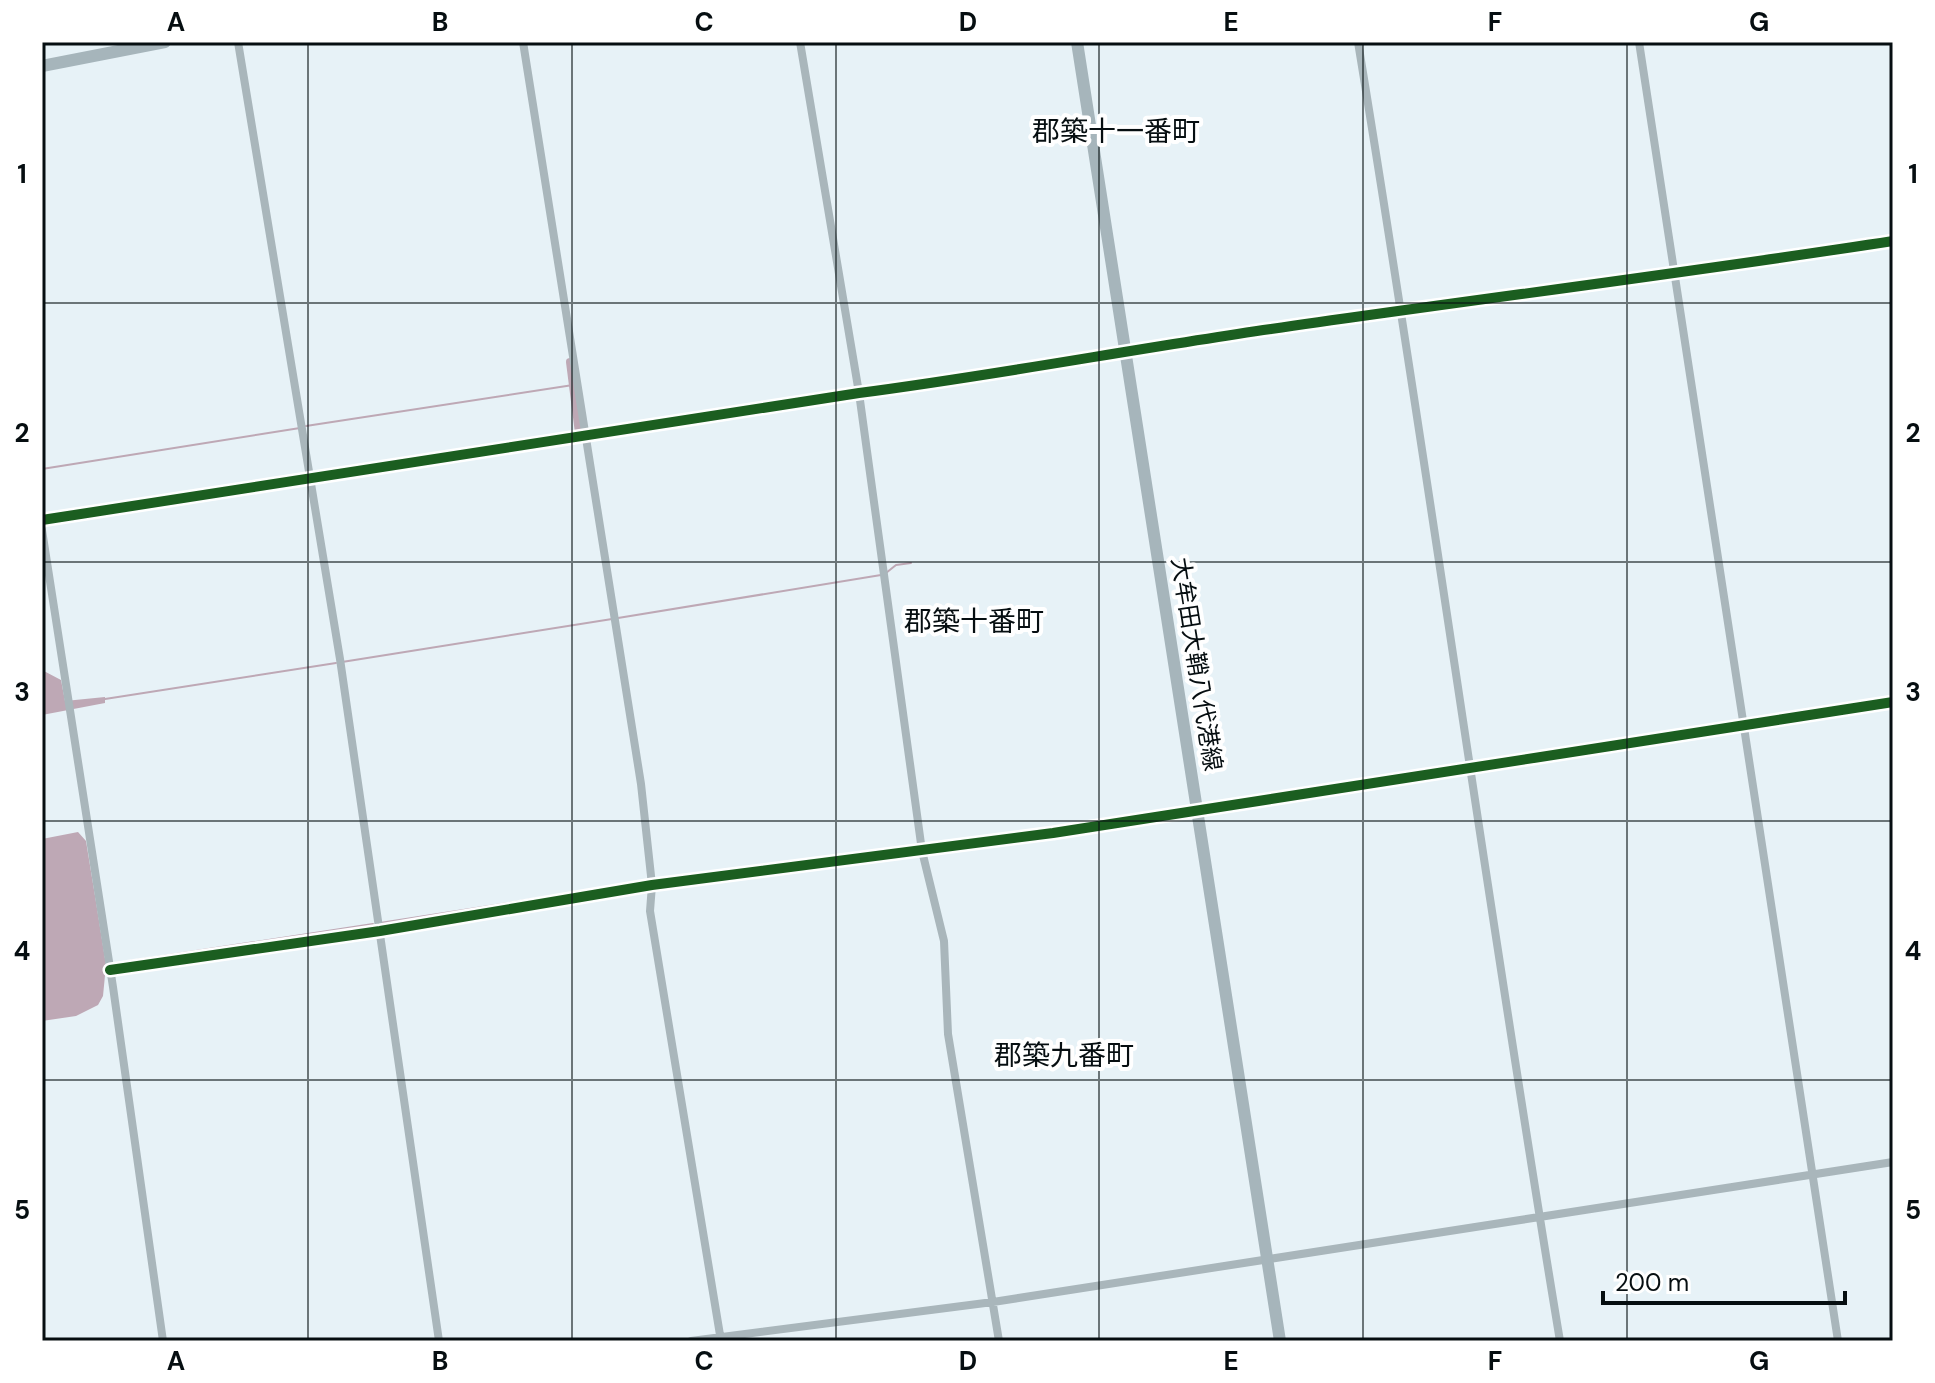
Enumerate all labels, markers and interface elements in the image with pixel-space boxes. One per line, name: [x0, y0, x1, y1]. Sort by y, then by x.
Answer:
text: A: [167, 5, 185, 39]
text: B: [432, 5, 448, 39]
text: C: [694, 5, 714, 39]
text: D: [959, 5, 977, 39]
text: E: [1223, 5, 1239, 39]
text: F: [1488, 5, 1502, 39]
text: G: [1749, 5, 1769, 39]
district label: 郡築十一番町: [1032, 113, 1200, 150]
text: 1: [17, 157, 27, 191]
text: 1: [1908, 157, 1918, 191]
text: 2: [14, 416, 30, 450]
text: 2: [1905, 416, 1921, 450]
street label: 大牟田大鞘八代港線: [1165, 555, 1229, 773]
district label: 郡築十番町: [904, 603, 1044, 640]
text: 3: [14, 675, 30, 709]
text: 3: [1905, 675, 1921, 709]
text: 4: [14, 934, 30, 968]
text: 4: [1905, 934, 1921, 968]
district label: 郡築九番町: [994, 1037, 1134, 1074]
text: 5: [14, 1193, 30, 1227]
text: 5: [1905, 1193, 1921, 1227]
scale bar: [1603, 1255, 1845, 1305]
text: 200 m: [1615, 1267, 1689, 1298]
text: A: [167, 1344, 185, 1378]
text: B: [432, 1344, 448, 1378]
text: C: [694, 1344, 714, 1378]
text: D: [959, 1344, 977, 1378]
text: E: [1223, 1344, 1239, 1378]
text: F: [1488, 1344, 1502, 1378]
text: G: [1749, 1344, 1769, 1378]

